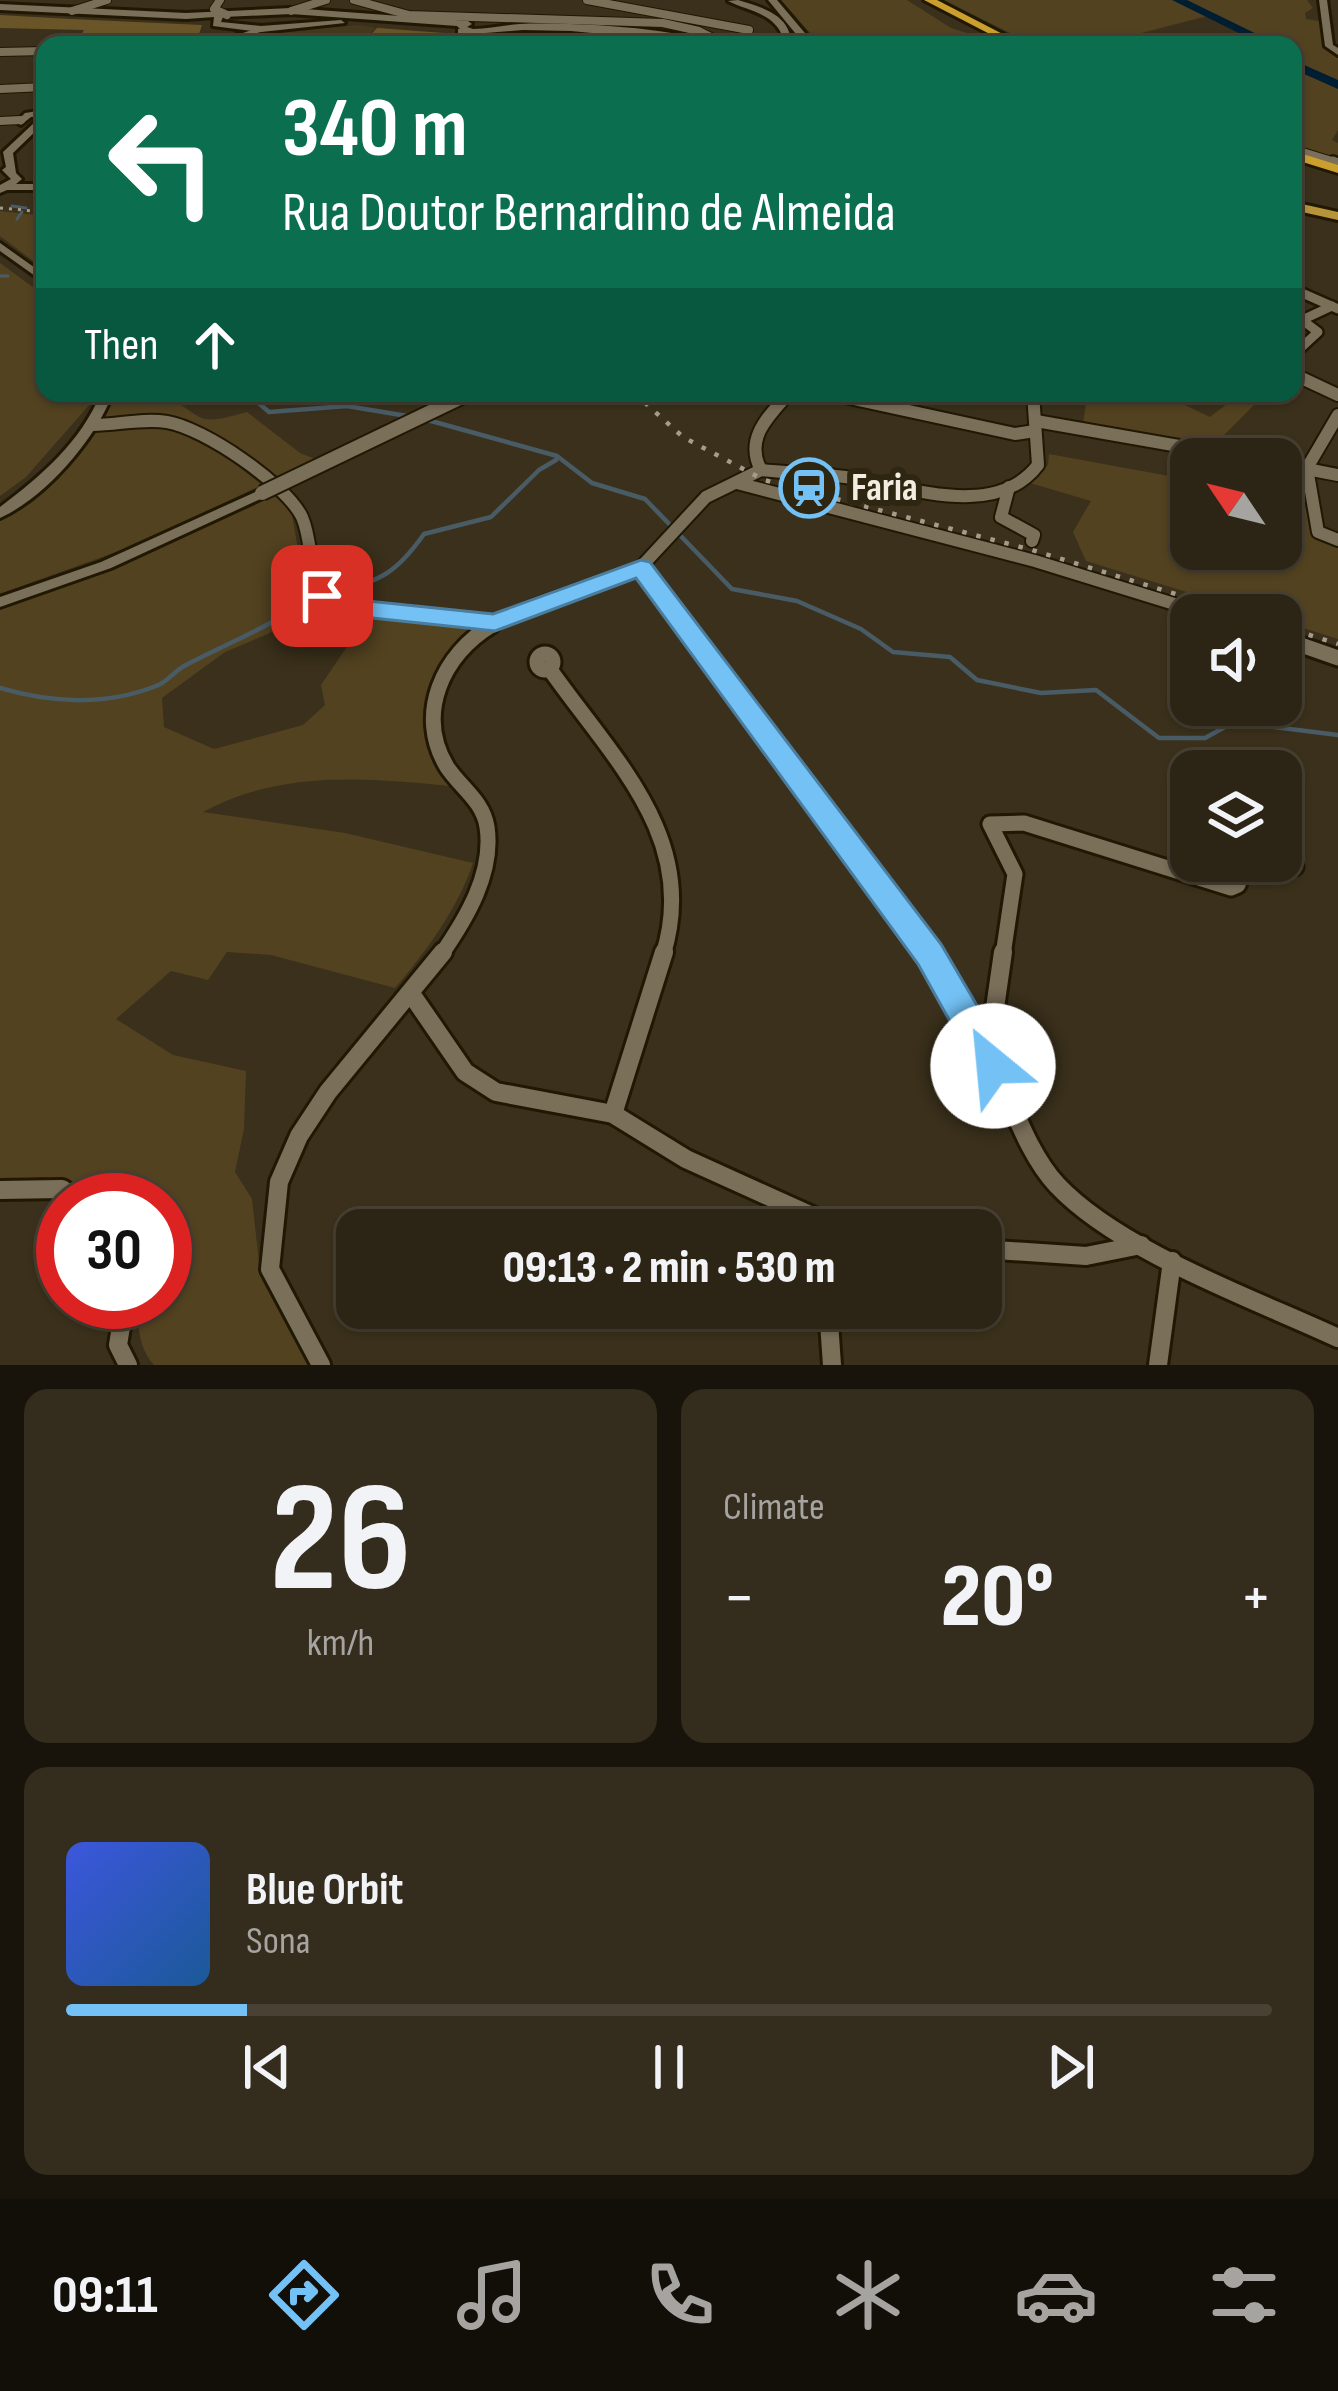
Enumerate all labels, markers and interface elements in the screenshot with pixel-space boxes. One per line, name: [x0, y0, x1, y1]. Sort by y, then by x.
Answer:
text: 340 m: [282, 79, 468, 180]
icon: left: [84, 84, 240, 240]
text: Rua Doutor Bernardino de Almeida: [282, 181, 896, 246]
icon: ahead: [182, 312, 248, 378]
text: Then: [84, 318, 158, 373]
north arrow: [1170, 438, 1302, 570]
map controls: [1170, 438, 1302, 882]
station icon: Faria: [778, 457, 840, 519]
place label: Faria: [851, 465, 918, 512]
pin: [271, 545, 373, 647]
icon: arrive: [289, 563, 355, 629]
button: sound: [1170, 594, 1302, 726]
button: layers: [1170, 750, 1302, 882]
position arrow: [930, 1003, 1056, 1129]
speed limit sign: 30: [36, 1173, 192, 1329]
text: 09:13 · 2 min · 530 m: [503, 1241, 835, 1296]
text: 26: [270, 1448, 411, 1635]
text: Climate: [723, 1484, 825, 1531]
text: 20°: [941, 1544, 1054, 1652]
text: −: [723, 1559, 755, 1638]
text: +: [1240, 1559, 1272, 1638]
text: km/h: [307, 1620, 374, 1667]
text: Blue Orbit: [246, 1863, 403, 1918]
text: Sona: [246, 1918, 311, 1965]
icon: previous: [234, 2034, 300, 2100]
icon: pause: [636, 2034, 702, 2100]
icon: next: [1038, 2034, 1104, 2100]
icon: directions: [262, 2253, 346, 2337]
icon: music: [450, 2253, 534, 2337]
icon: phone: [638, 2253, 722, 2337]
icon: climate: [826, 2253, 910, 2337]
icon: car: [1014, 2253, 1098, 2337]
icon: filters: [1202, 2253, 1286, 2337]
text: 09:11: [52, 2263, 158, 2328]

